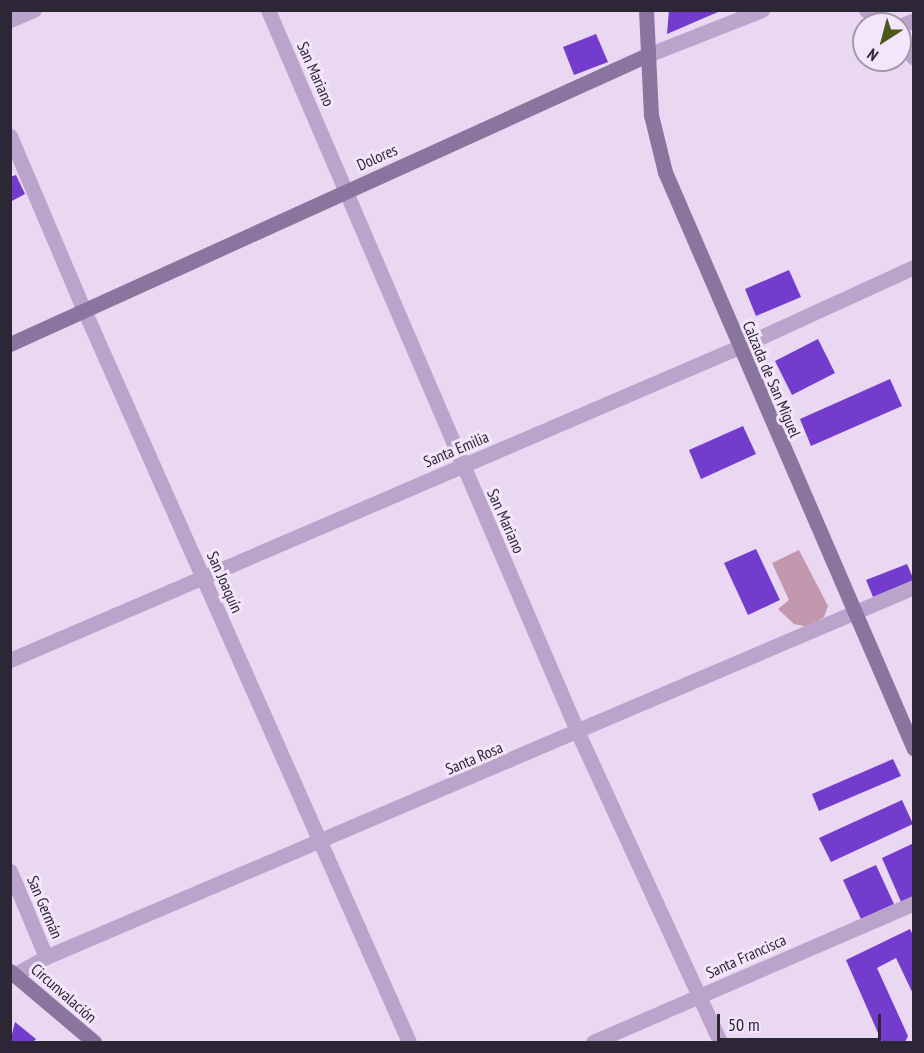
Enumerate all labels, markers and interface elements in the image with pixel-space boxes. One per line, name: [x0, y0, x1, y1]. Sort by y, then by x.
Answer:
north arrow: [852, 12, 912, 72]
street label: San Mariano: [293, 39, 339, 109]
text: N: [863, 44, 882, 66]
street label: Dolores: [354, 140, 400, 174]
street label: Calzada de San Miguel: [739, 318, 805, 440]
street label: Santa Emilia: [421, 427, 491, 471]
street label: San Mariano: [483, 486, 529, 556]
street label: San Joaquín: [203, 548, 247, 616]
street label: Santa Rosa: [443, 737, 505, 779]
street label: San Germán: [23, 873, 67, 941]
street label: Santa Francisca: [703, 930, 789, 982]
street label: Circunvalación: [27, 959, 101, 1027]
scale bar: [720, 1002, 884, 1040]
text: 50 m: [728, 1013, 760, 1036]

